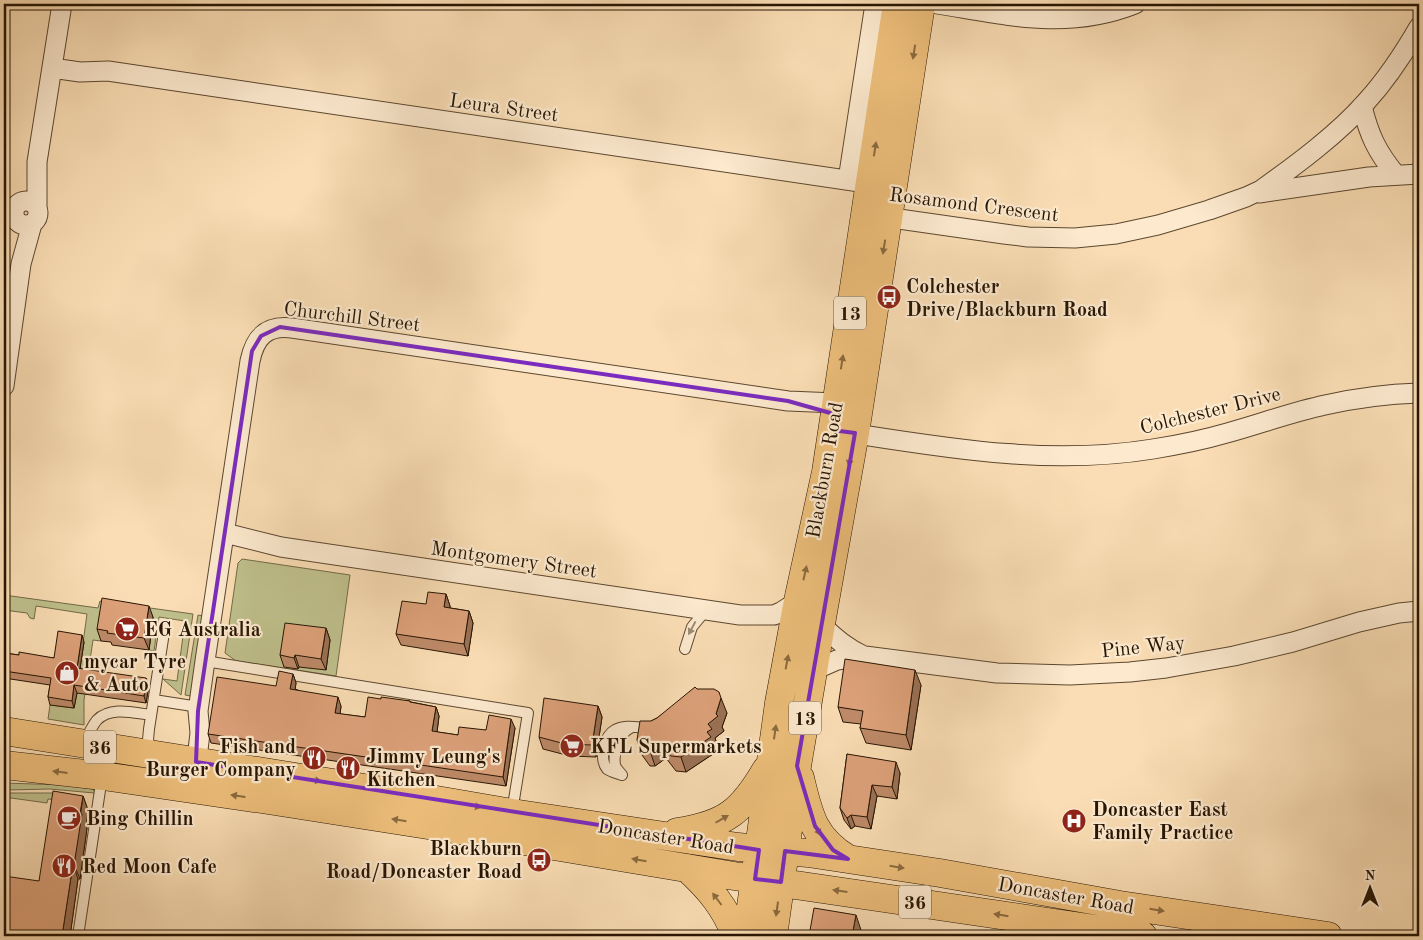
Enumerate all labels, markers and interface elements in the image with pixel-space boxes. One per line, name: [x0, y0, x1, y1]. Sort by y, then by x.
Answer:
one-way arrow: [910, 44, 918, 60]
street label: Leura Street: [448, 91, 560, 127]
one-way arrow: [872, 141, 880, 157]
street label: Rosamond Crescent: [888, 186, 1060, 226]
one-way arrow: [880, 240, 888, 256]
place label: Colchester Drive/Blackburn Road: [906, 278, 1108, 321]
bus stop icon: Colchester Drive/Blackburn Road: [876, 284, 902, 310]
road number: 13: [834, 296, 866, 330]
street label: Churchill Street: [282, 300, 421, 336]
one-way arrow: [839, 353, 847, 369]
street label: Colchester Drive: [1138, 385, 1283, 439]
street label: Blackburn Road: [804, 401, 848, 540]
one-way arrow: [846, 452, 854, 467]
street label: Montgomery Street: [429, 539, 598, 583]
one-way arrow: [801, 566, 809, 581]
supermarket icon: EG Australia: [114, 616, 140, 642]
place label: EG Australia: [144, 621, 261, 641]
one-way arrow: [688, 621, 697, 634]
street label: Pine Way: [1100, 634, 1187, 662]
place label: mycar Tyre & Auto: [84, 653, 186, 696]
one-way arrow: [783, 654, 791, 670]
shop icon: mycar Tyre & Auto: [54, 660, 80, 686]
road number: 13: [789, 701, 821, 734]
one-way arrow: [771, 724, 779, 740]
road number: 36: [84, 730, 116, 764]
supermarket icon: KFL Supermarkets: [559, 733, 585, 759]
place label: Fish and Burger Company: [145, 738, 296, 781]
place label: KFL Supermarkets: [590, 738, 762, 758]
restaurant icon: Fish and Burger Company: [301, 745, 327, 771]
place label: Jimmy Leung's Kitchen: [366, 748, 500, 791]
restaurant icon: Jimmy Leung's Kitchen: [335, 755, 361, 781]
one-way arrow: [52, 768, 68, 776]
one-way arrow: [306, 776, 322, 784]
one-way arrow: [230, 792, 246, 800]
place label: Doncaster East Family Practice: [1092, 801, 1233, 844]
one-way arrow: [466, 803, 482, 811]
cafe icon: Bing Chillin: [56, 805, 82, 831]
hospital icon: Doncaster East Family Practice: [1061, 808, 1087, 834]
place label: Bing Chillin: [86, 810, 194, 830]
one-way arrow: [716, 815, 729, 824]
one-way arrow: [391, 816, 407, 824]
street label: Doncaster Road: [596, 817, 735, 859]
one-way arrow: [813, 822, 821, 837]
place label: Blackburn Road/Doncaster Road: [326, 840, 522, 883]
bus stop icon: Blackburn Road/Doncaster Road: [526, 847, 552, 873]
restaurant icon: Red Moon Cafe: [51, 853, 77, 879]
one-way arrow: [631, 855, 647, 863]
place label: Red Moon Cafe: [82, 858, 217, 878]
north arrow: [1346, 862, 1396, 912]
one-way arrow: [889, 863, 905, 871]
text: N: [1365, 869, 1376, 883]
street label: Doncaster Road: [996, 875, 1135, 919]
one-way arrow: [832, 886, 848, 894]
road number: 36: [899, 886, 931, 919]
one-way arrow: [711, 893, 722, 906]
one-way arrow: [773, 902, 781, 918]
one-way arrow: [1150, 906, 1166, 914]
one-way arrow: [992, 910, 1008, 918]

